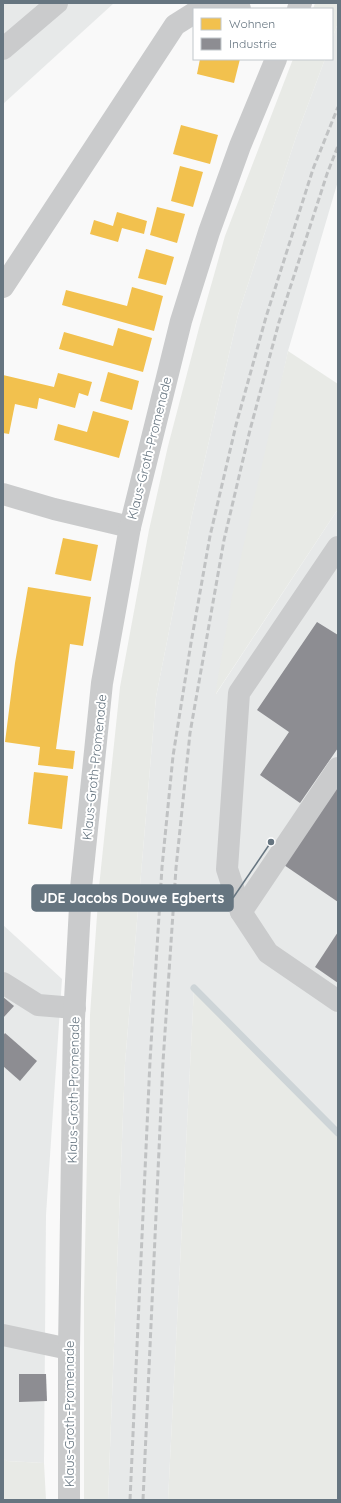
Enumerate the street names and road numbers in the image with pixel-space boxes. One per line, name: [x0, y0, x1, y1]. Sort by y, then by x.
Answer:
street label: Klaus-Groth-Promenade: [123, 375, 175, 521]
street label: Klaus-Groth-Promenade: [78, 693, 110, 841]
street label: Klaus-Groth-Promenade: [64, 1017, 82, 1163]
street label: Klaus-Groth-Promenade: [61, 1341, 77, 1487]

